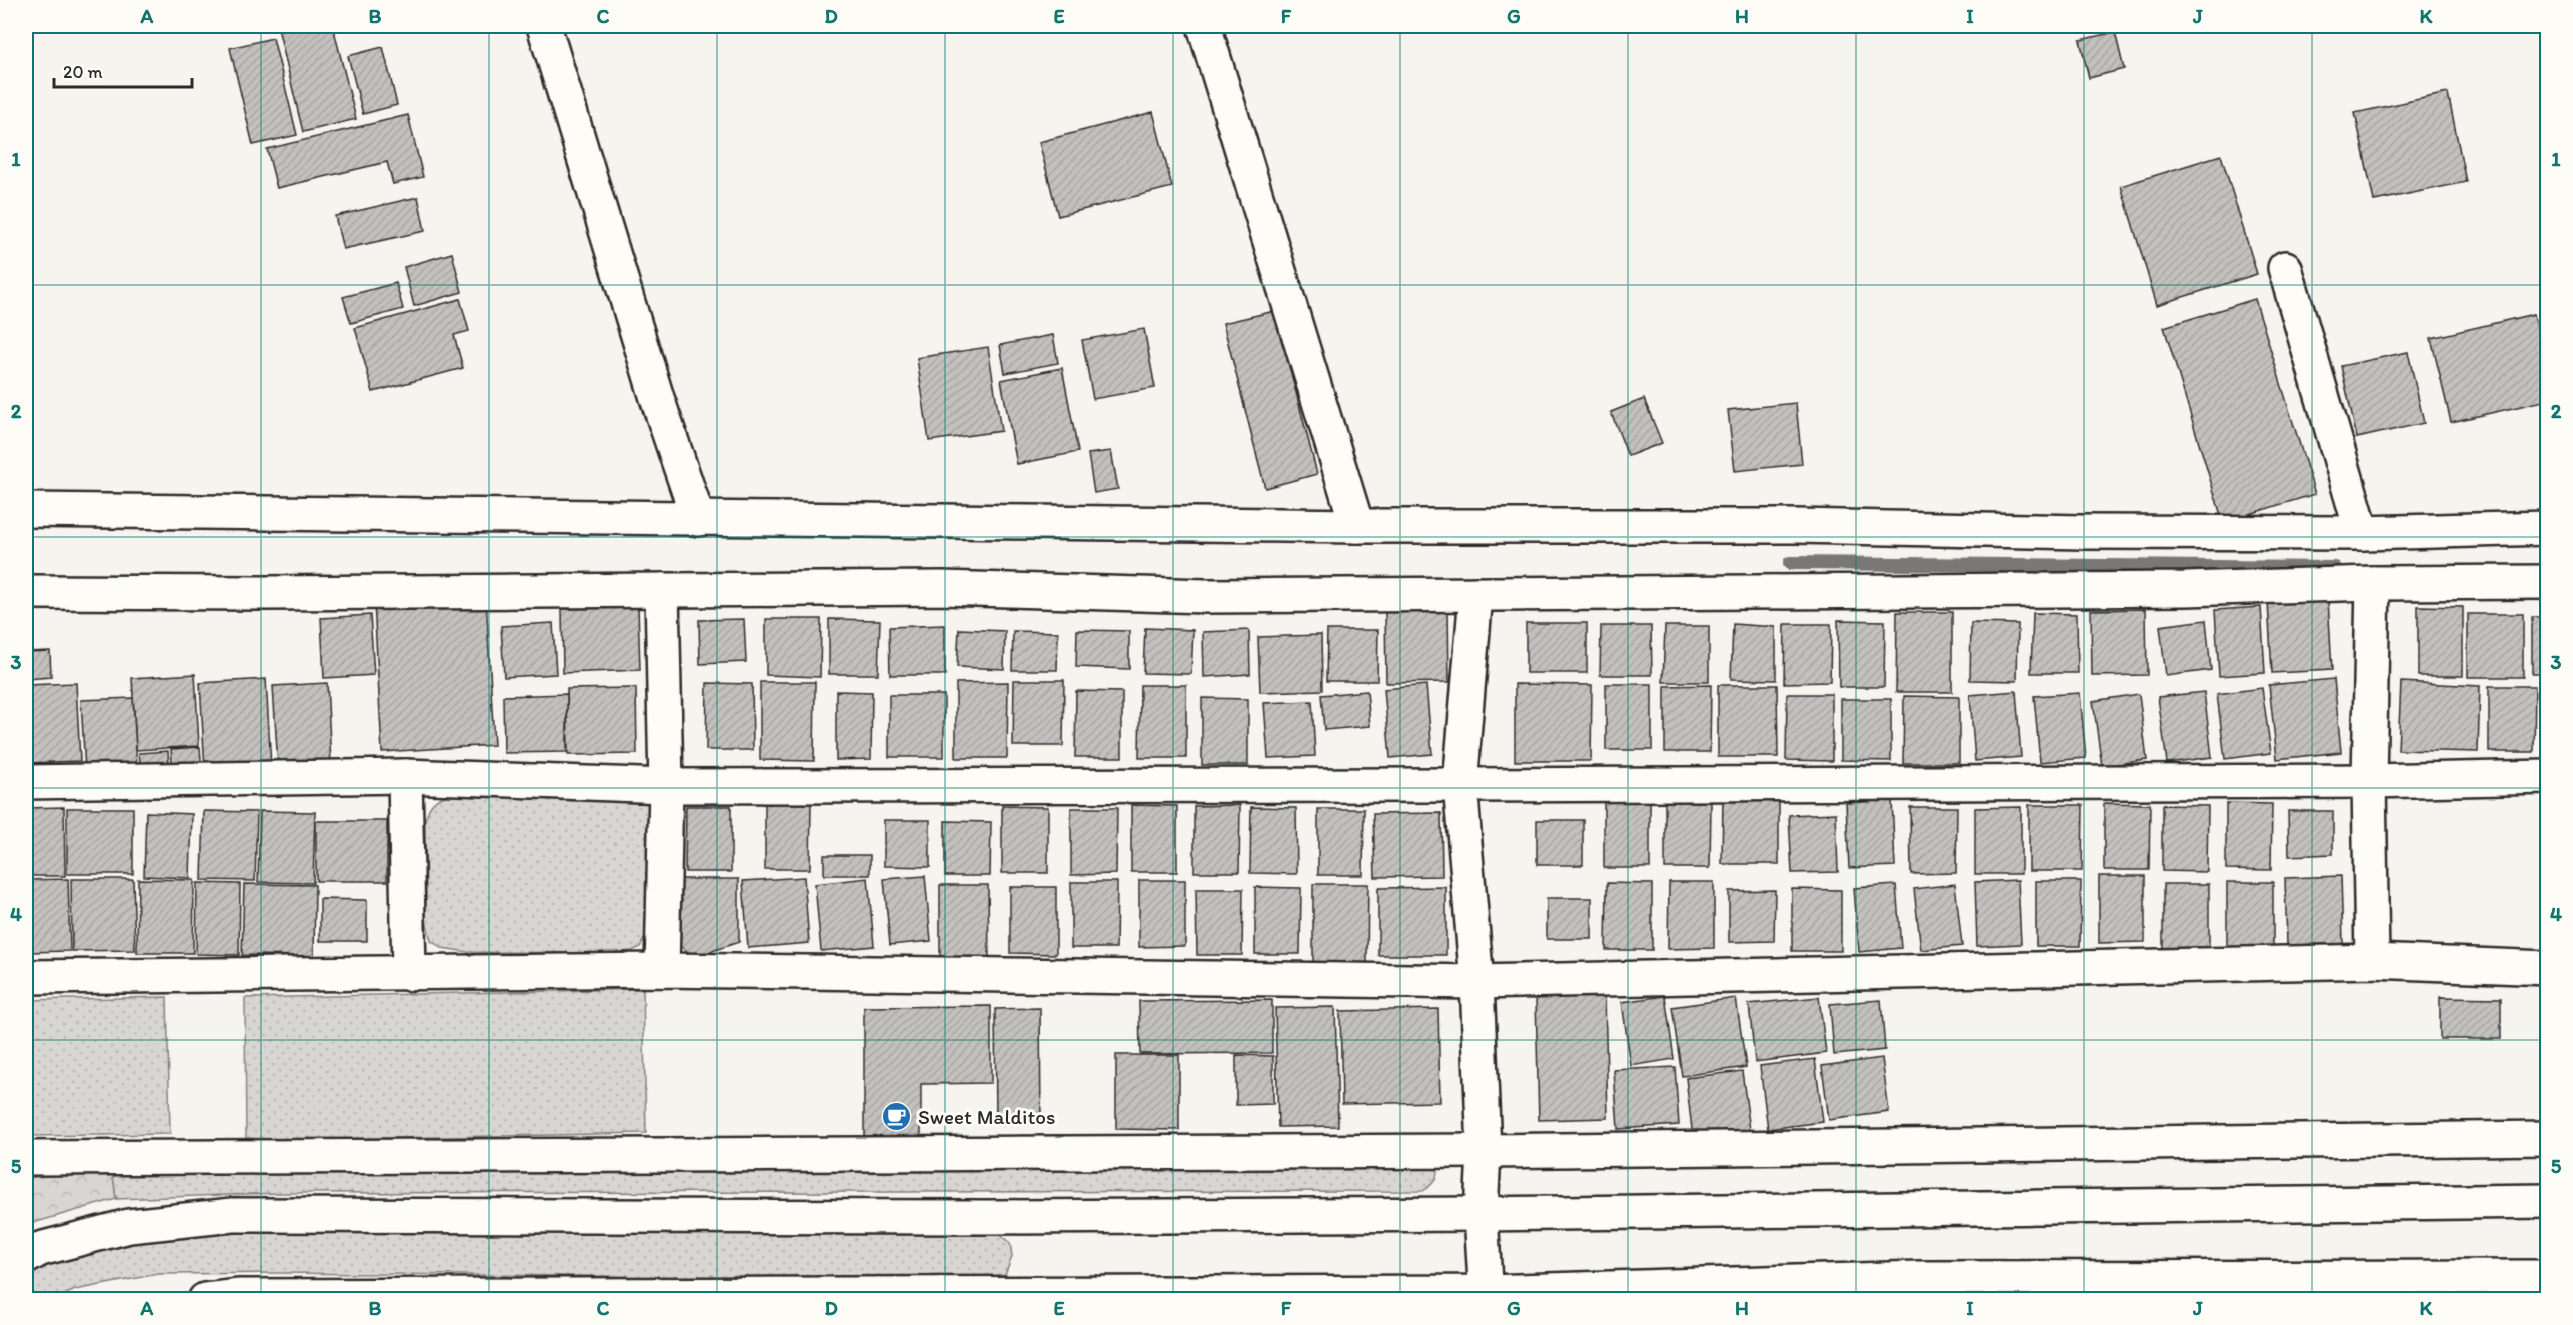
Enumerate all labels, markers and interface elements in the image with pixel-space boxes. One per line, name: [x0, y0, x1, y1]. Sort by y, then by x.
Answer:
text: A: [140, 4, 154, 28]
text: B: [369, 4, 382, 28]
text: C: [597, 4, 610, 28]
text: D: [824, 4, 838, 28]
text: E: [1053, 4, 1065, 28]
text: F: [1281, 4, 1292, 28]
text: G: [1507, 4, 1521, 28]
text: H: [1735, 4, 1749, 28]
text: I: [1966, 4, 1974, 28]
text: J: [2192, 4, 2203, 28]
text: K: [2420, 4, 2434, 28]
scale bar: [54, 51, 192, 89]
text: 20 m: [63, 61, 103, 83]
text: 1: [11, 147, 21, 171]
text: 1: [2551, 147, 2561, 171]
text: 2: [11, 399, 22, 423]
text: 2: [2551, 399, 2562, 423]
text: 3: [11, 650, 22, 674]
text: 3: [2551, 650, 2562, 674]
text: 4: [10, 902, 22, 926]
text: 4: [2550, 902, 2562, 926]
cafe icon: Sweet Malditos: [881, 1100, 913, 1132]
place label: Sweet Malditos: [918, 1104, 1055, 1129]
text: 5: [11, 1154, 22, 1178]
text: 5: [2551, 1154, 2562, 1178]
text: A: [140, 1296, 154, 1320]
text: B: [369, 1296, 382, 1320]
text: C: [597, 1296, 610, 1320]
text: D: [824, 1296, 838, 1320]
text: E: [1053, 1296, 1065, 1320]
text: F: [1281, 1296, 1292, 1320]
text: G: [1507, 1296, 1521, 1320]
text: H: [1735, 1296, 1749, 1320]
text: I: [1966, 1296, 1974, 1320]
text: J: [2192, 1296, 2203, 1320]
text: K: [2420, 1296, 2434, 1320]

